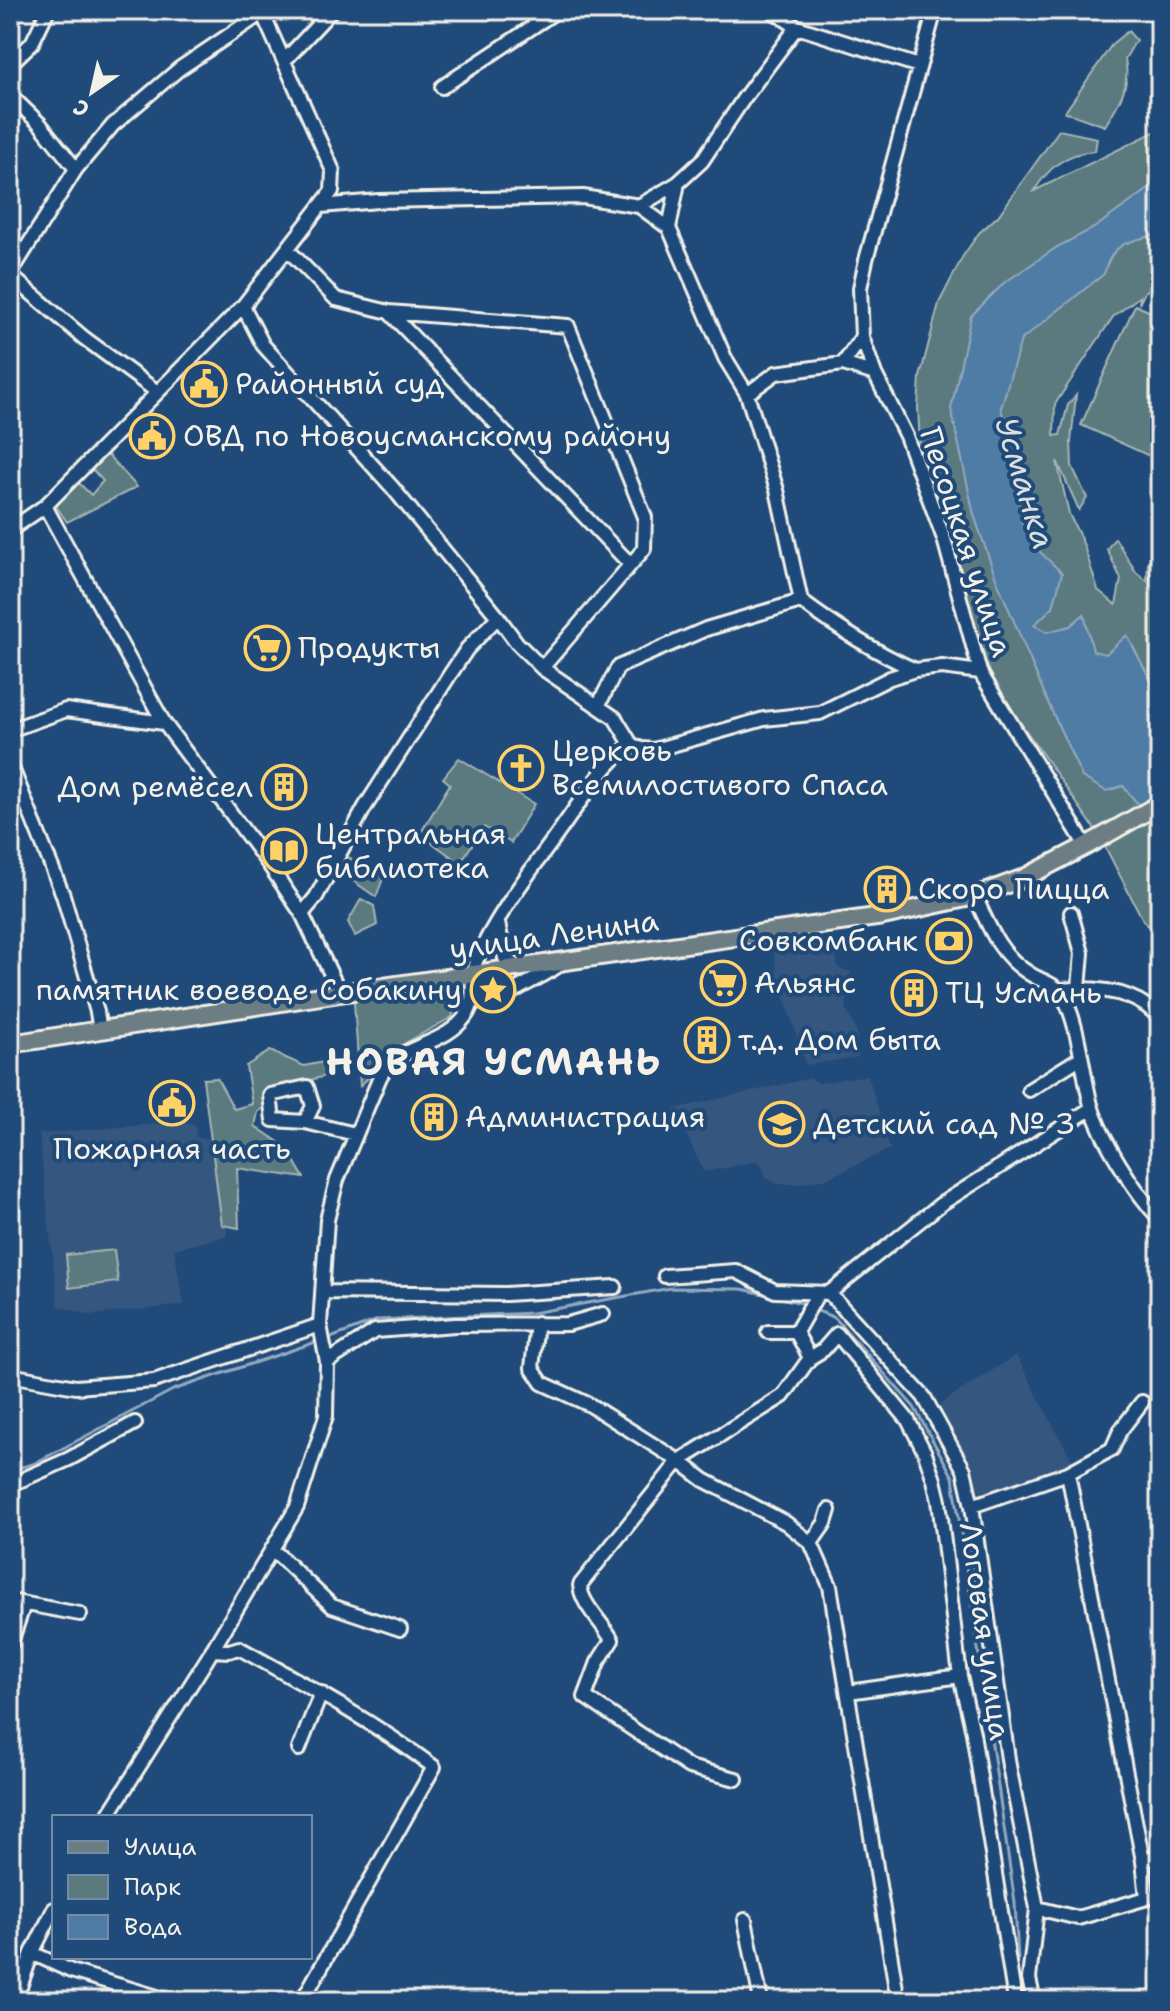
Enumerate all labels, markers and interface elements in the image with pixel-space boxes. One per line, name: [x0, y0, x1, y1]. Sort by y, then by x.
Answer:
north arrow: [52, 52, 132, 132]
text: С: [67, 92, 95, 124]
public building icon: Районный суд: [180, 360, 228, 408]
place label: Районный суд: [235, 363, 445, 404]
public building icon: ОВД по Новоусманскому району: [128, 412, 176, 460]
water label: Усманка: [985, 412, 1066, 554]
place label: ОВД по Новоусманскому району: [183, 415, 671, 456]
street label: Песоцкая улица: [910, 422, 1023, 662]
supermarket icon: Продукты: [243, 624, 291, 672]
place label: Продукты: [298, 627, 441, 668]
place label: Церковь Всемилостивого Спаса: [552, 730, 888, 805]
church icon: Церковь Всемилостивого Спаса: [497, 744, 545, 792]
building icon: Дом ремёсел: [260, 763, 308, 811]
place label: Дом ремёсел: [57, 766, 253, 807]
place label: Центральная библиотека: [315, 813, 506, 888]
library icon: Центральная библиотека: [260, 827, 308, 875]
building icon: Скоро Пицца: [863, 865, 911, 913]
place label: Скоро Пицца: [918, 868, 1110, 909]
street label: улица Ленина: [447, 900, 661, 969]
bank icon: Совкомбанк: [925, 917, 973, 965]
place label: Совкомбанк: [739, 920, 918, 961]
supermarket icon: Альянс: [699, 959, 747, 1007]
place label: Альянс: [754, 962, 856, 1003]
place icon: памятник воеводе Собакину: [469, 966, 517, 1014]
place label: памятник воеводе Собакину: [36, 969, 462, 1010]
building icon: ТЦ Усмань: [890, 969, 938, 1017]
place label: ТЦ Усмань: [945, 972, 1102, 1013]
building icon: т.д. Дом быта: [683, 1016, 731, 1064]
place label: т.д. Дом быта: [738, 1019, 941, 1060]
district label: НОВАЯ УСМАНЬ: [326, 1036, 662, 1087]
public building icon: Пожарная часть: [148, 1079, 196, 1127]
building icon: Администрация: [410, 1093, 458, 1141]
place label: Администрация: [465, 1096, 705, 1137]
school or university icon: Детский сад № 3: [758, 1100, 806, 1148]
place label: Детский сад № 3: [813, 1103, 1076, 1144]
place label: Пожарная часть: [53, 1128, 291, 1169]
street label: Логовая улица: [950, 1519, 1021, 1743]
legend: [52, 1815, 312, 1959]
text: Улица: [124, 1831, 197, 1863]
text: Парк: [124, 1871, 181, 1903]
text: Вода: [124, 1911, 182, 1943]

